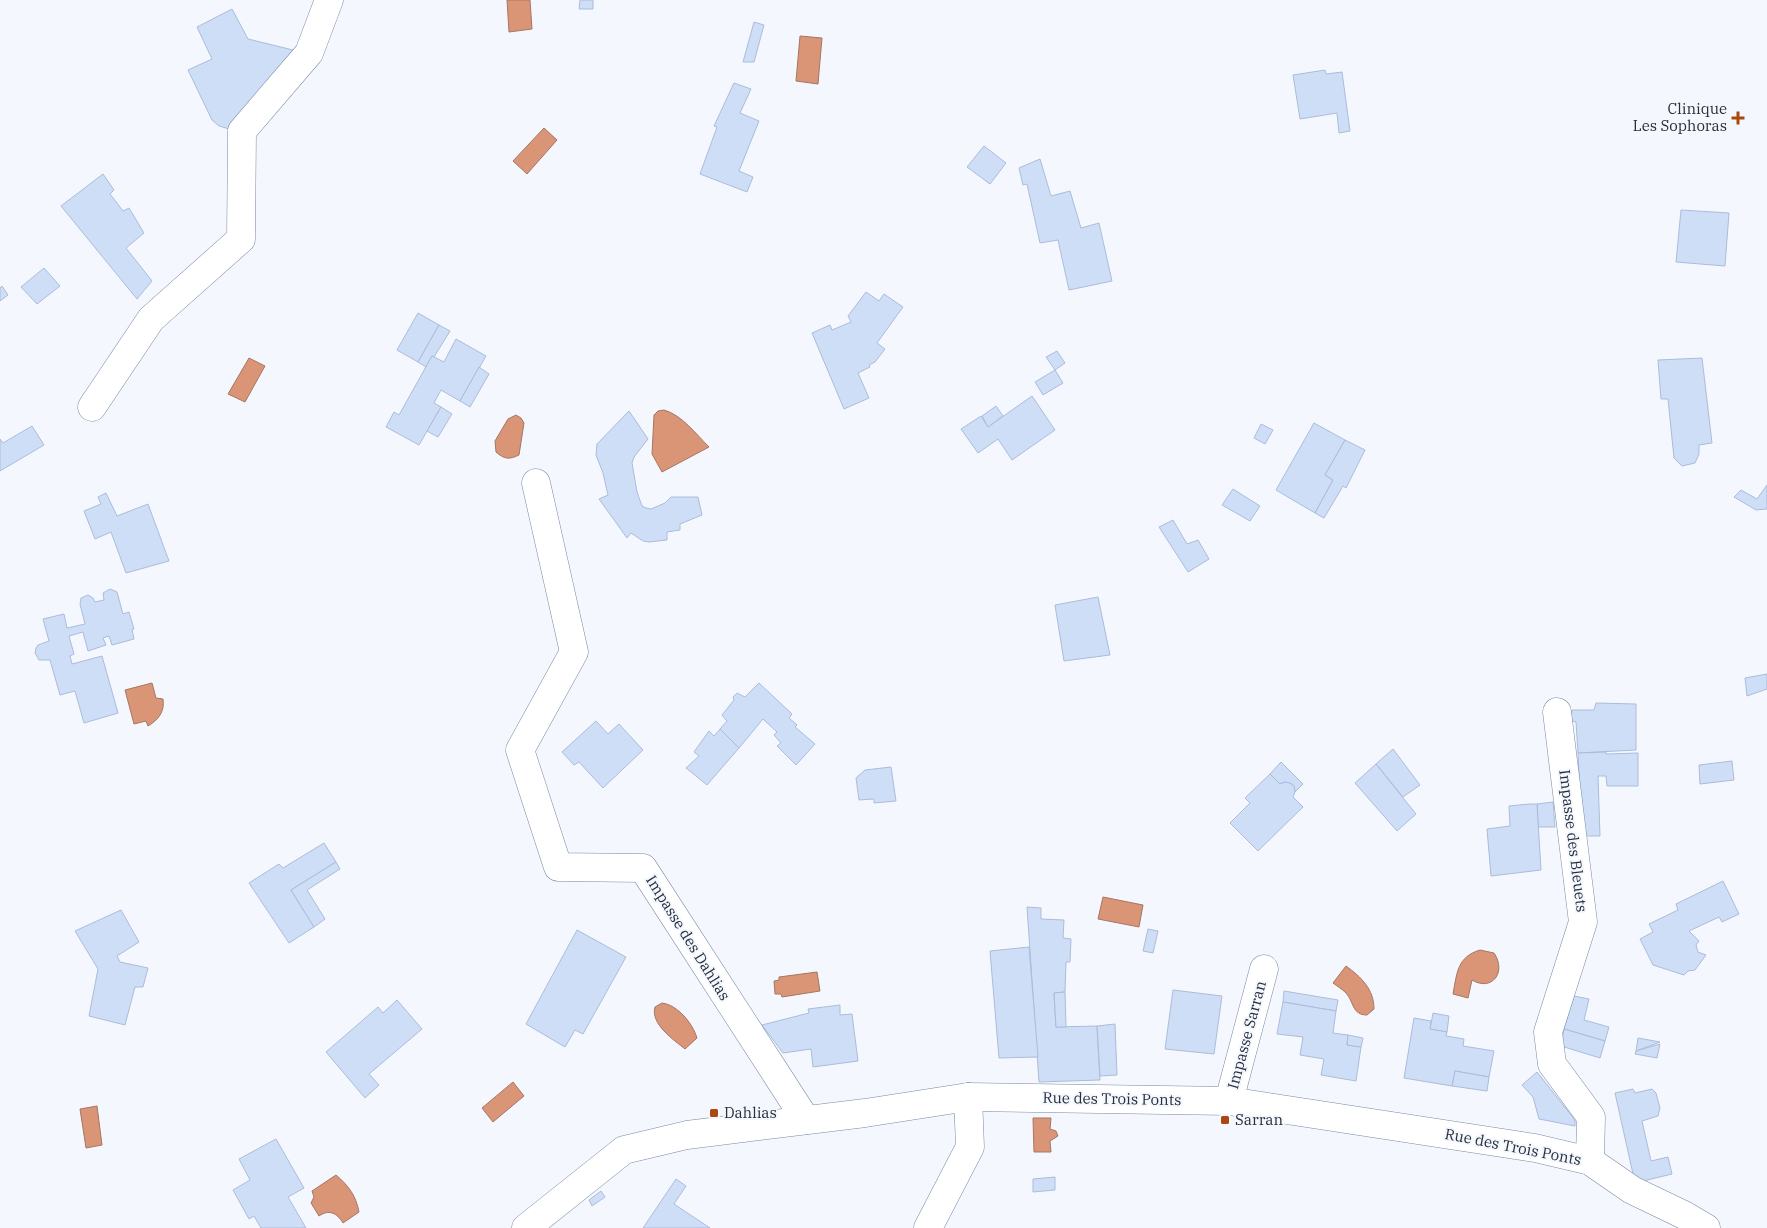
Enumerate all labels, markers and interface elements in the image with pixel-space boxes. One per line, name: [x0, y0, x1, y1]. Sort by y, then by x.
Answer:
place label: Clinique Les Sophoras: [1633, 99, 1727, 135]
marker: Clinique Les Sophoras: [1731, 111, 1745, 125]
street label: Impasse des Bleuets: [1555, 769, 1592, 913]
street label: Impasse des Dahlias: [642, 872, 735, 1004]
street label: Impasse Sarran: [1223, 978, 1270, 1091]
street label: Rue des Trois Ponts: [1043, 1088, 1182, 1109]
place label: Dahlias: [724, 1103, 777, 1122]
marker: Dahlias: [708, 1107, 720, 1119]
place label: Sarran: [1235, 1110, 1283, 1129]
marker: Sarran: [1219, 1114, 1231, 1126]
street label: Rue des Trois Ponts: [1443, 1124, 1583, 1169]

